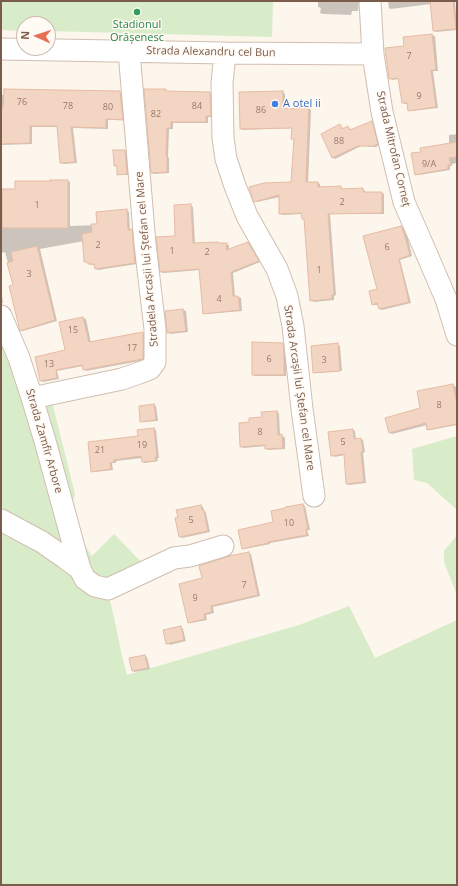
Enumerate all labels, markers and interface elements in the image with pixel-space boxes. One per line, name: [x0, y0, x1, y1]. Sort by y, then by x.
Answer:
marker: Stadionul Orășenesc: [132, 7, 142, 17]
north arrow: [16, 16, 56, 56]
place label: Stadionul Orășenesc: [110, 18, 164, 44]
text: N: [17, 31, 32, 40]
street label: Strada Alexandru cel Bun: [146, 44, 276, 60]
house number: 7: [406, 51, 412, 61]
street label: Strada Mitrofan Corneț: [373, 90, 413, 208]
house number: 9: [416, 91, 422, 101]
house number: 76: [17, 97, 27, 107]
place label: A otel ii: [283, 97, 321, 111]
marker: A otel ii: [270, 99, 280, 109]
house number: 78: [63, 101, 73, 111]
house number: 84: [192, 101, 202, 111]
house number: 80: [103, 102, 113, 112]
house number: 86: [256, 105, 266, 115]
house number: 82: [151, 109, 161, 119]
house number: 88: [334, 136, 344, 146]
house number: 9/A: [422, 159, 436, 169]
street label: Stradela Arcașii lui Ștefan cel Mare: [133, 171, 161, 347]
house number: 2: [339, 197, 345, 207]
house number: 1: [34, 200, 40, 210]
house number: 2: [95, 240, 101, 250]
house number: 6: [384, 242, 390, 252]
house number: 1: [169, 246, 175, 256]
house number: 2: [204, 247, 210, 257]
house number: 1: [316, 265, 322, 275]
house number: 3: [26, 269, 32, 279]
house number: 4: [216, 294, 222, 304]
street label: Strada Arcașii lui Ștefan cel Mare: [281, 304, 317, 472]
house number: 15: [68, 325, 78, 335]
house number: 17: [127, 343, 137, 353]
house number: 6: [266, 354, 272, 364]
house number: 3: [321, 355, 327, 365]
house number: 13: [44, 359, 54, 369]
street label: Strada Zamfir Arbore: [23, 387, 65, 495]
house number: 8: [436, 400, 442, 410]
house number: 8: [257, 427, 263, 437]
house number: 5: [340, 437, 346, 447]
house number: 19: [137, 440, 147, 450]
house number: 21: [95, 445, 105, 455]
house number: 5: [188, 515, 194, 525]
house number: 10: [284, 518, 294, 528]
house number: 7: [241, 580, 247, 590]
house number: 9: [192, 593, 198, 603]

